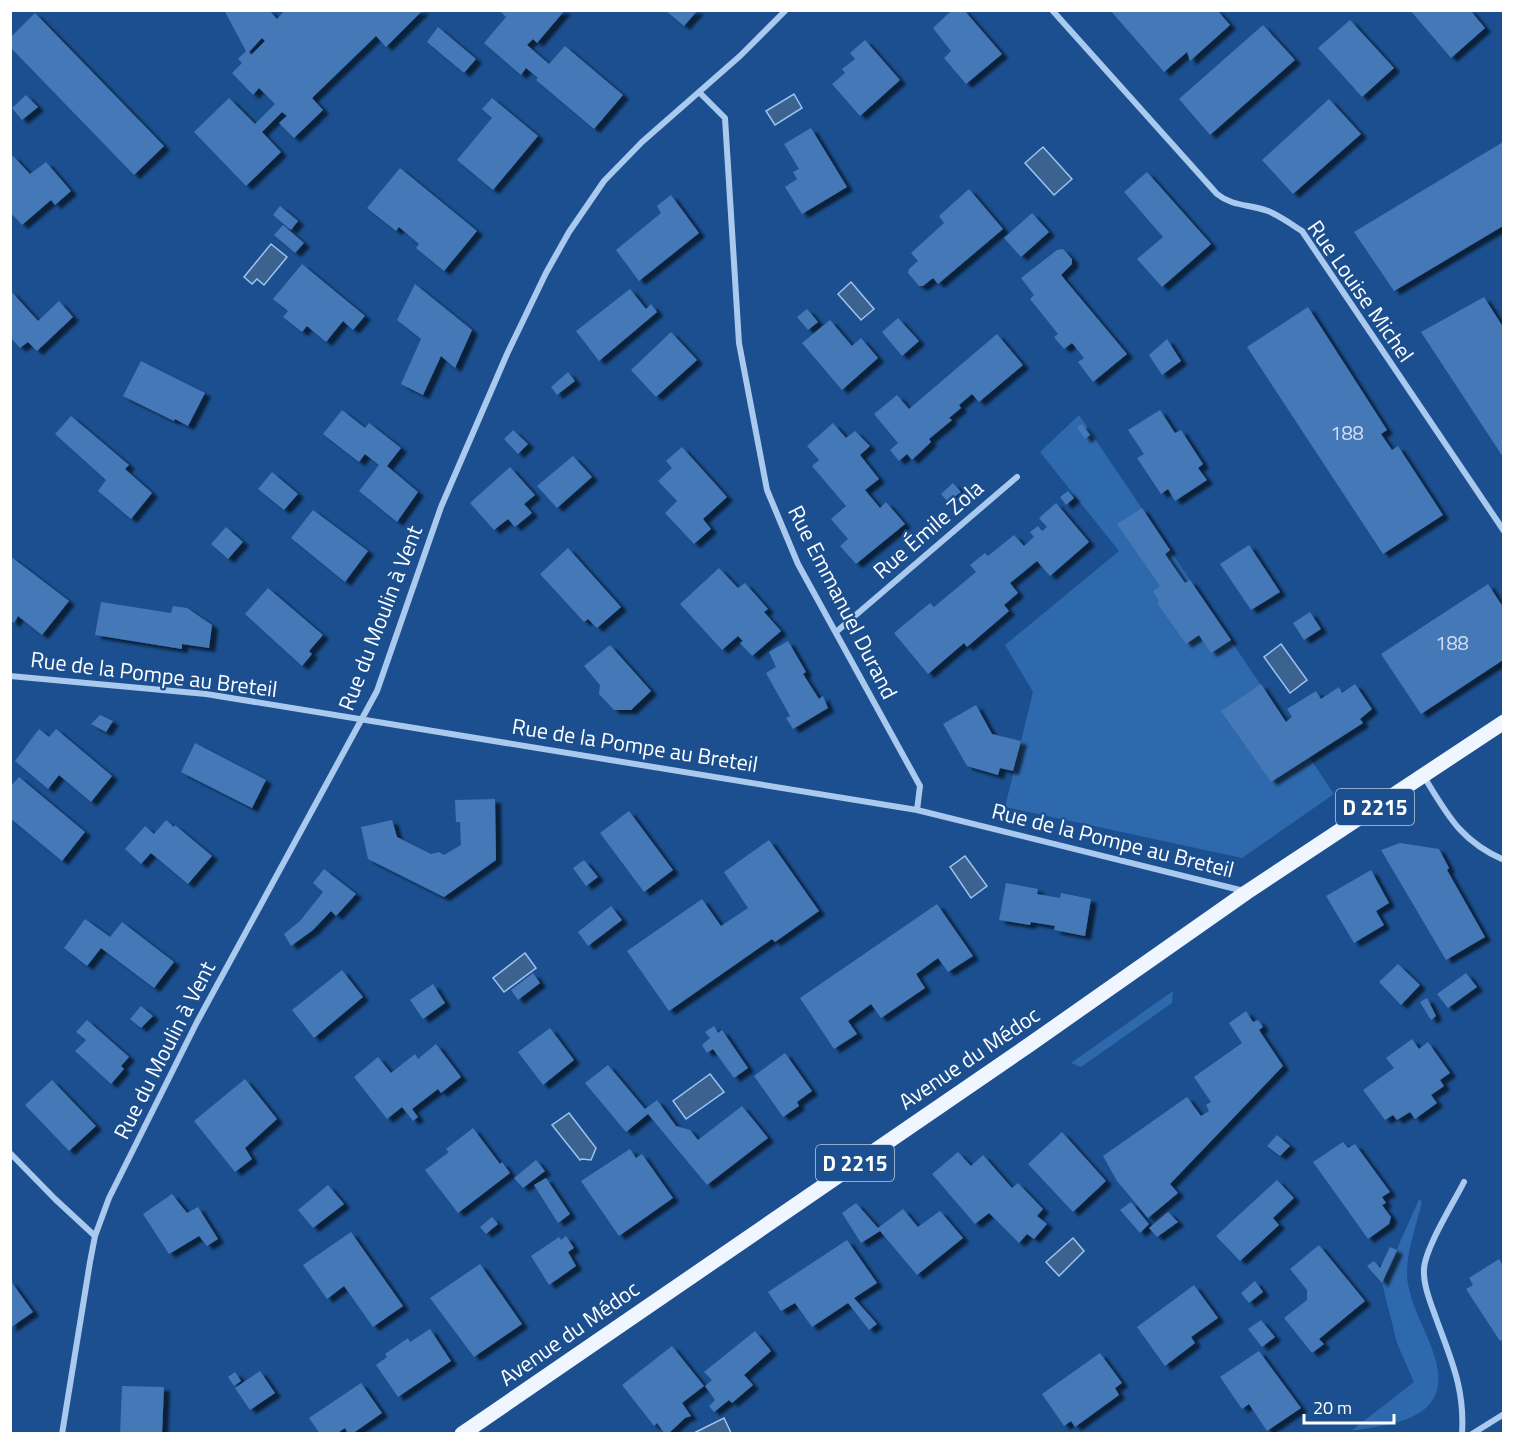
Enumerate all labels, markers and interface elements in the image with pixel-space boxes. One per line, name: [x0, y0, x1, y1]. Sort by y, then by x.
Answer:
street label: Rue Louise Michel: [1299, 213, 1423, 369]
house number: 188: [1330, 417, 1364, 448]
street label: Rue Émile Zola: [865, 471, 991, 587]
street label: Rue Emmanuel Durand: [779, 499, 907, 705]
street label: Rue du Moulin à Vent: [329, 520, 431, 716]
house number: 188: [1435, 627, 1469, 658]
street label: Rue de la Pompe au Breteil: [29, 642, 279, 706]
street label: Rue de la Pompe au Breteil: [510, 709, 760, 781]
road number: D 2215: [1336, 789, 1414, 825]
street label: Rue de la Pompe au Breteil: [988, 793, 1238, 887]
street label: Rue du Moulin à Vent: [104, 955, 224, 1145]
street label: Avenue du Médoc: [891, 998, 1047, 1118]
road number: D 2215: [816, 1145, 894, 1181]
street label: Avenue du Médoc: [492, 1272, 646, 1394]
scale bar: [1304, 1387, 1394, 1425]
text: 20 m: [1313, 1394, 1352, 1421]

